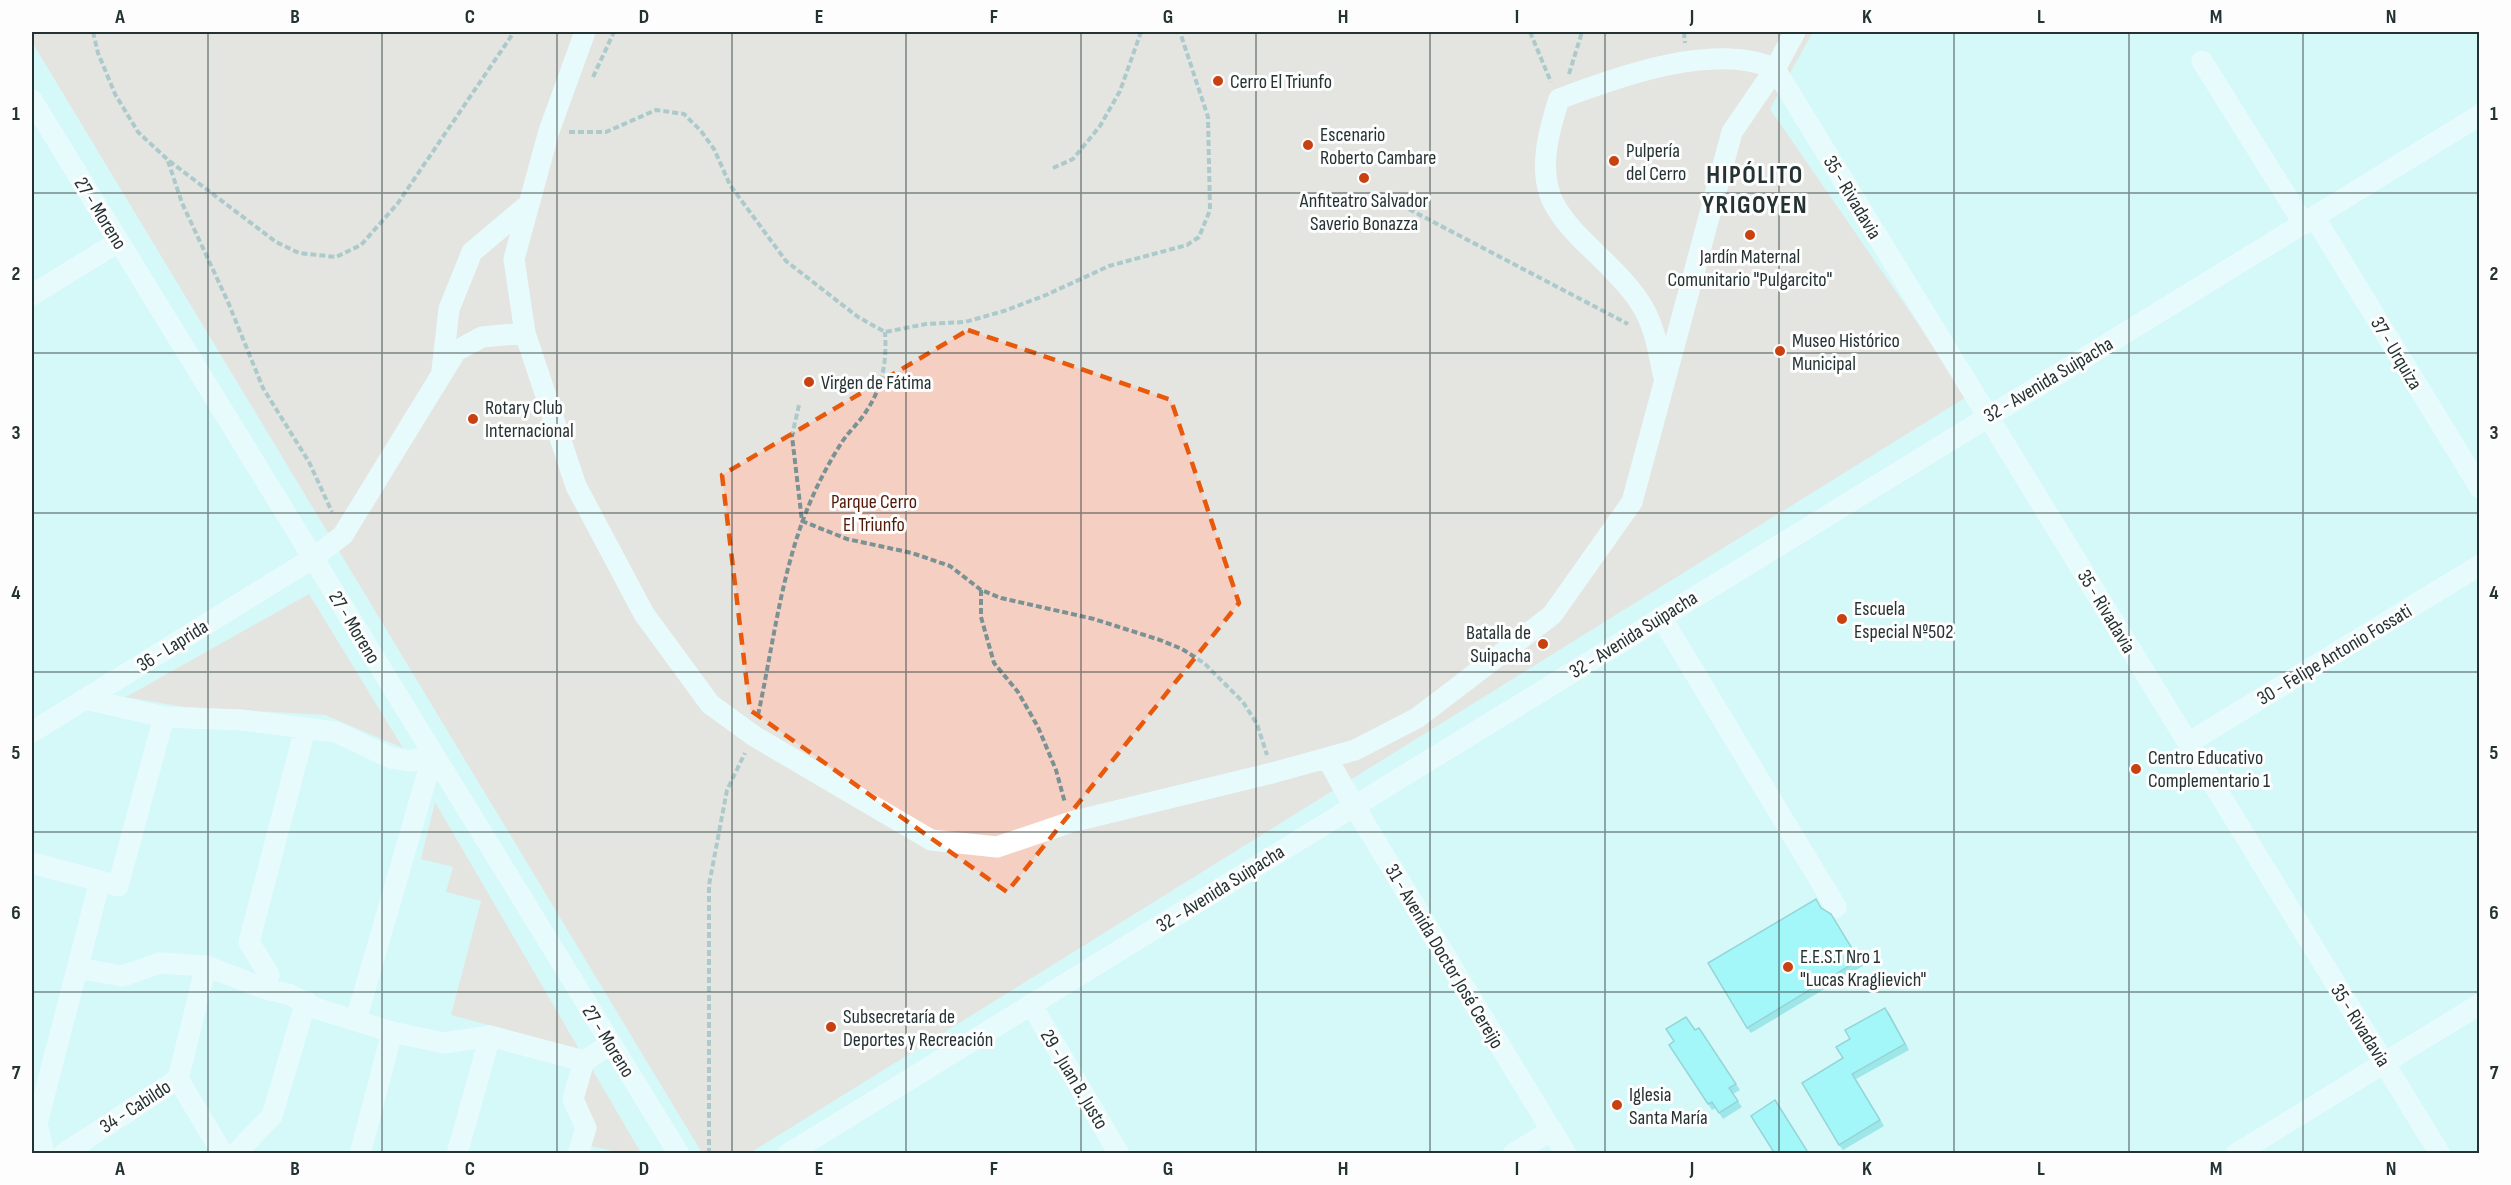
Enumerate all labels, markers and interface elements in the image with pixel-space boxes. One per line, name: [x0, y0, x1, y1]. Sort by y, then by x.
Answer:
text: A: [114, 5, 125, 29]
text: B: [290, 5, 300, 29]
text: C: [465, 5, 475, 29]
text: D: [639, 5, 649, 29]
text: E: [815, 5, 823, 29]
text: F: [990, 5, 998, 29]
text: G: [1163, 5, 1173, 29]
text: H: [1338, 5, 1348, 29]
text: I: [1515, 5, 1519, 29]
text: J: [1689, 5, 1694, 29]
text: K: [1862, 5, 1872, 29]
text: L: [2037, 5, 2045, 29]
text: M: [2210, 5, 2222, 29]
text: N: [2386, 5, 2396, 29]
place label: Cerro El Triunfo: [1230, 70, 1332, 94]
marker: Cerro El Triunfo: [1211, 74, 1225, 88]
text: 1: [12, 102, 20, 126]
text: 1: [2490, 102, 2498, 126]
place label: Escenario Roberto Cambare: [1320, 123, 1436, 170]
marker: Escenario Roberto Cambare: [1301, 138, 1315, 152]
place label: Pulpería del Cerro: [1626, 139, 1686, 186]
street label: 35 - Rivadavia: [1818, 151, 1886, 244]
marker: Pulpería del Cerro: [1607, 154, 1621, 168]
district label: HIPÓLITO YRIGOYEN: [1702, 160, 1808, 221]
marker: Anfiteatro Salvador Saverio Bonazza: [1357, 171, 1371, 185]
street label: 27 - Moreno: [69, 173, 132, 254]
place label: Anfiteatro Salvador Saverio Bonazza: [1299, 189, 1428, 236]
marker: Jardín Maternal Comunitario "Pulgarcito": [1743, 228, 1757, 242]
place label: Jardín Maternal Comunitario "Pulgarcito": [1668, 245, 1832, 292]
text: 2: [12, 262, 20, 286]
text: 2: [2490, 262, 2498, 286]
street label: 37 - Urquiza: [2365, 313, 2427, 394]
place label: Museo Histórico Municipal: [1792, 329, 1900, 376]
street label: 32 - Avenida Suipacha: [1979, 332, 2118, 428]
marker: Museo Histórico Municipal: [1773, 344, 1787, 358]
place label: Virgen de Fátima: [821, 371, 931, 395]
marker: Virgen de Fátima: [802, 375, 816, 389]
place label: Rotary Club Internacional: [485, 396, 574, 443]
marker: Rotary Club Internacional: [466, 412, 480, 426]
text: 3: [12, 421, 21, 445]
text: 3: [2490, 421, 2499, 445]
park label: Parque Cerro El Triunfo: [831, 490, 917, 537]
street label: 35 - Rivadavia: [2072, 565, 2140, 658]
text: 4: [11, 581, 21, 605]
text: 4: [2489, 581, 2499, 605]
street label: 32 - Avenida Suipacha: [1565, 586, 1702, 684]
street label: 27 - Moreno: [323, 587, 385, 668]
place label: Escuela Especial Nº502: [1854, 597, 1953, 644]
street label: 30 - Felipe Antonio Fossati: [2253, 599, 2416, 711]
marker: Escuela Especial Nº502: [1835, 612, 1849, 626]
street label: 36 - Laprida: [132, 615, 213, 677]
place label: Batalla de Suipacha: [1466, 621, 1531, 668]
marker: Batalla de Suipacha: [1536, 637, 1550, 651]
text: 5: [12, 741, 21, 765]
text: 5: [2490, 741, 2499, 765]
place label: Centro Educativo Complementario 1: [2148, 746, 2270, 793]
marker: Centro Educativo Complementario 1: [2129, 762, 2143, 776]
street label: 32 - Avenida Suipacha: [1152, 840, 1289, 938]
street label: 31 - Avenida Doctor José Cereijo: [1379, 860, 1509, 1053]
text: 6: [11, 901, 21, 925]
text: 6: [2489, 901, 2499, 925]
place label: E.E.S.T Nro 1 "Lucas Kraglievich": [1800, 945, 1926, 992]
marker: E.E.S.T Nro 1 "Lucas Kraglievich": [1781, 960, 1795, 974]
street label: 35 - Rivadavia: [2325, 980, 2395, 1071]
street label: 27 - Moreno: [577, 1001, 640, 1082]
place label: Subsecretaría de Deportes y Recreación: [843, 1005, 993, 1052]
marker: Subsecretaría de Deportes y Recreación: [824, 1020, 838, 1034]
street label: 29 - Juan B. Justo: [1035, 1025, 1113, 1134]
text: 7: [12, 1061, 21, 1085]
text: 7: [2490, 1061, 2499, 1085]
street label: 34 - Cabildo: [95, 1075, 176, 1139]
place label: Iglesia Santa María: [1629, 1083, 1708, 1130]
marker: Iglesia Santa María: [1610, 1098, 1624, 1112]
text: A: [114, 1157, 125, 1181]
text: B: [290, 1157, 300, 1181]
text: C: [465, 1157, 475, 1181]
text: D: [639, 1157, 649, 1181]
text: E: [815, 1157, 823, 1181]
text: F: [990, 1157, 998, 1181]
text: G: [1163, 1157, 1173, 1181]
text: H: [1338, 1157, 1348, 1181]
text: I: [1515, 1157, 1519, 1181]
text: J: [1689, 1157, 1694, 1181]
text: K: [1862, 1157, 1872, 1181]
text: L: [2037, 1157, 2045, 1181]
text: M: [2210, 1157, 2222, 1181]
text: N: [2386, 1157, 2396, 1181]

